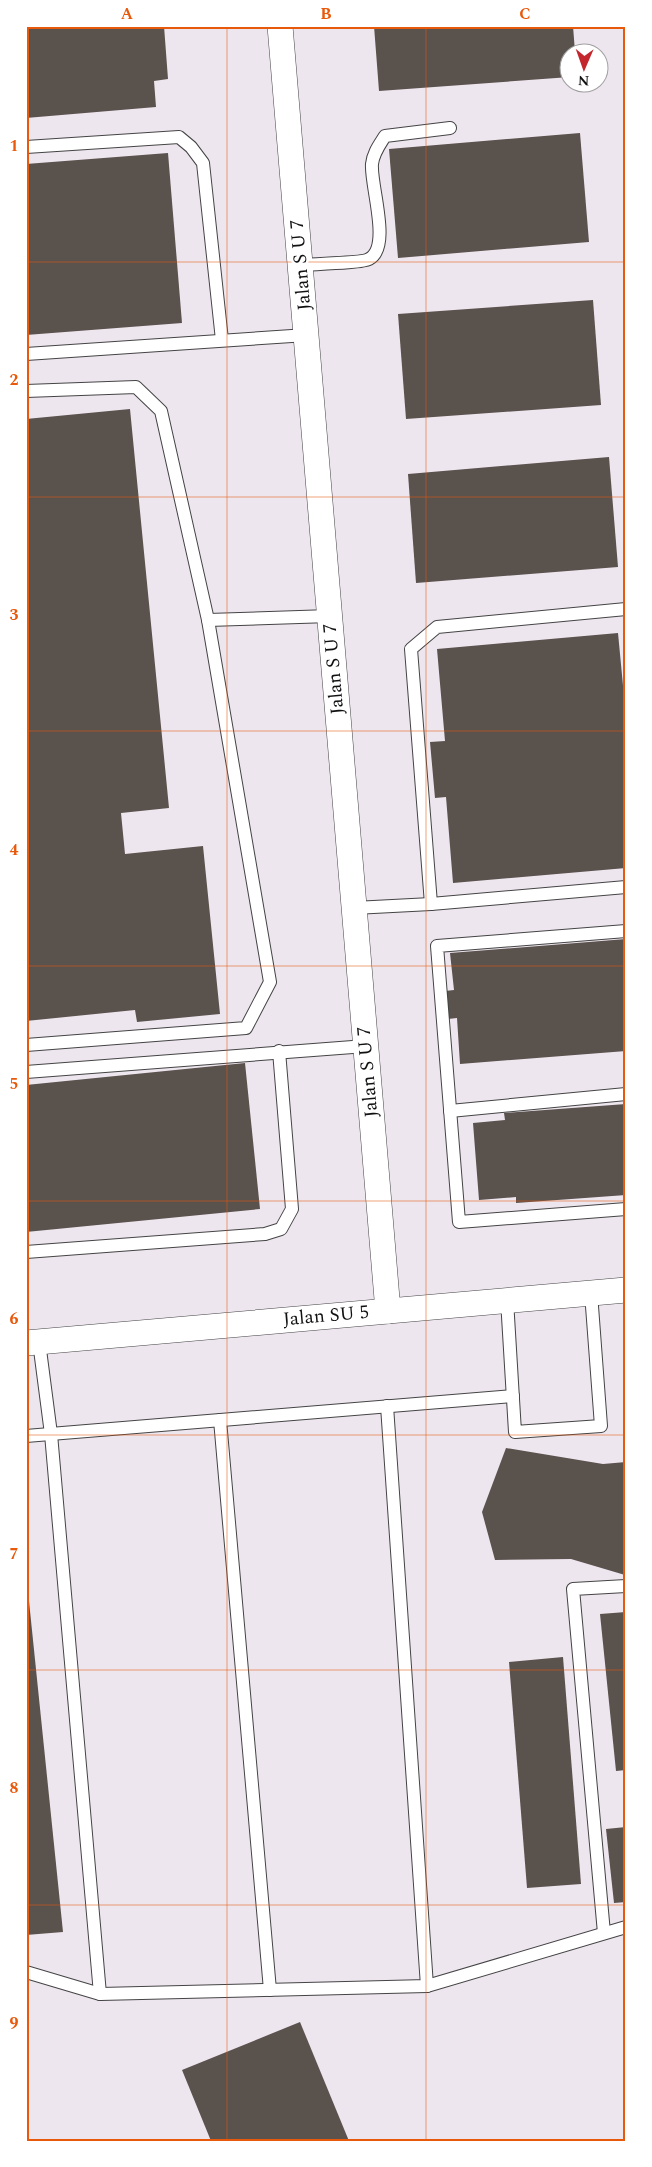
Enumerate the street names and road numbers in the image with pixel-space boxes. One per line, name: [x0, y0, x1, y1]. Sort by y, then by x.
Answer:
street label: Jalan S U 7: [283, 218, 319, 312]
street label: Jalan S U 7: [316, 622, 352, 716]
street label: Jalan S U 7: [350, 1025, 386, 1119]
street label: Jalan SU 5: [282, 1298, 370, 1334]

